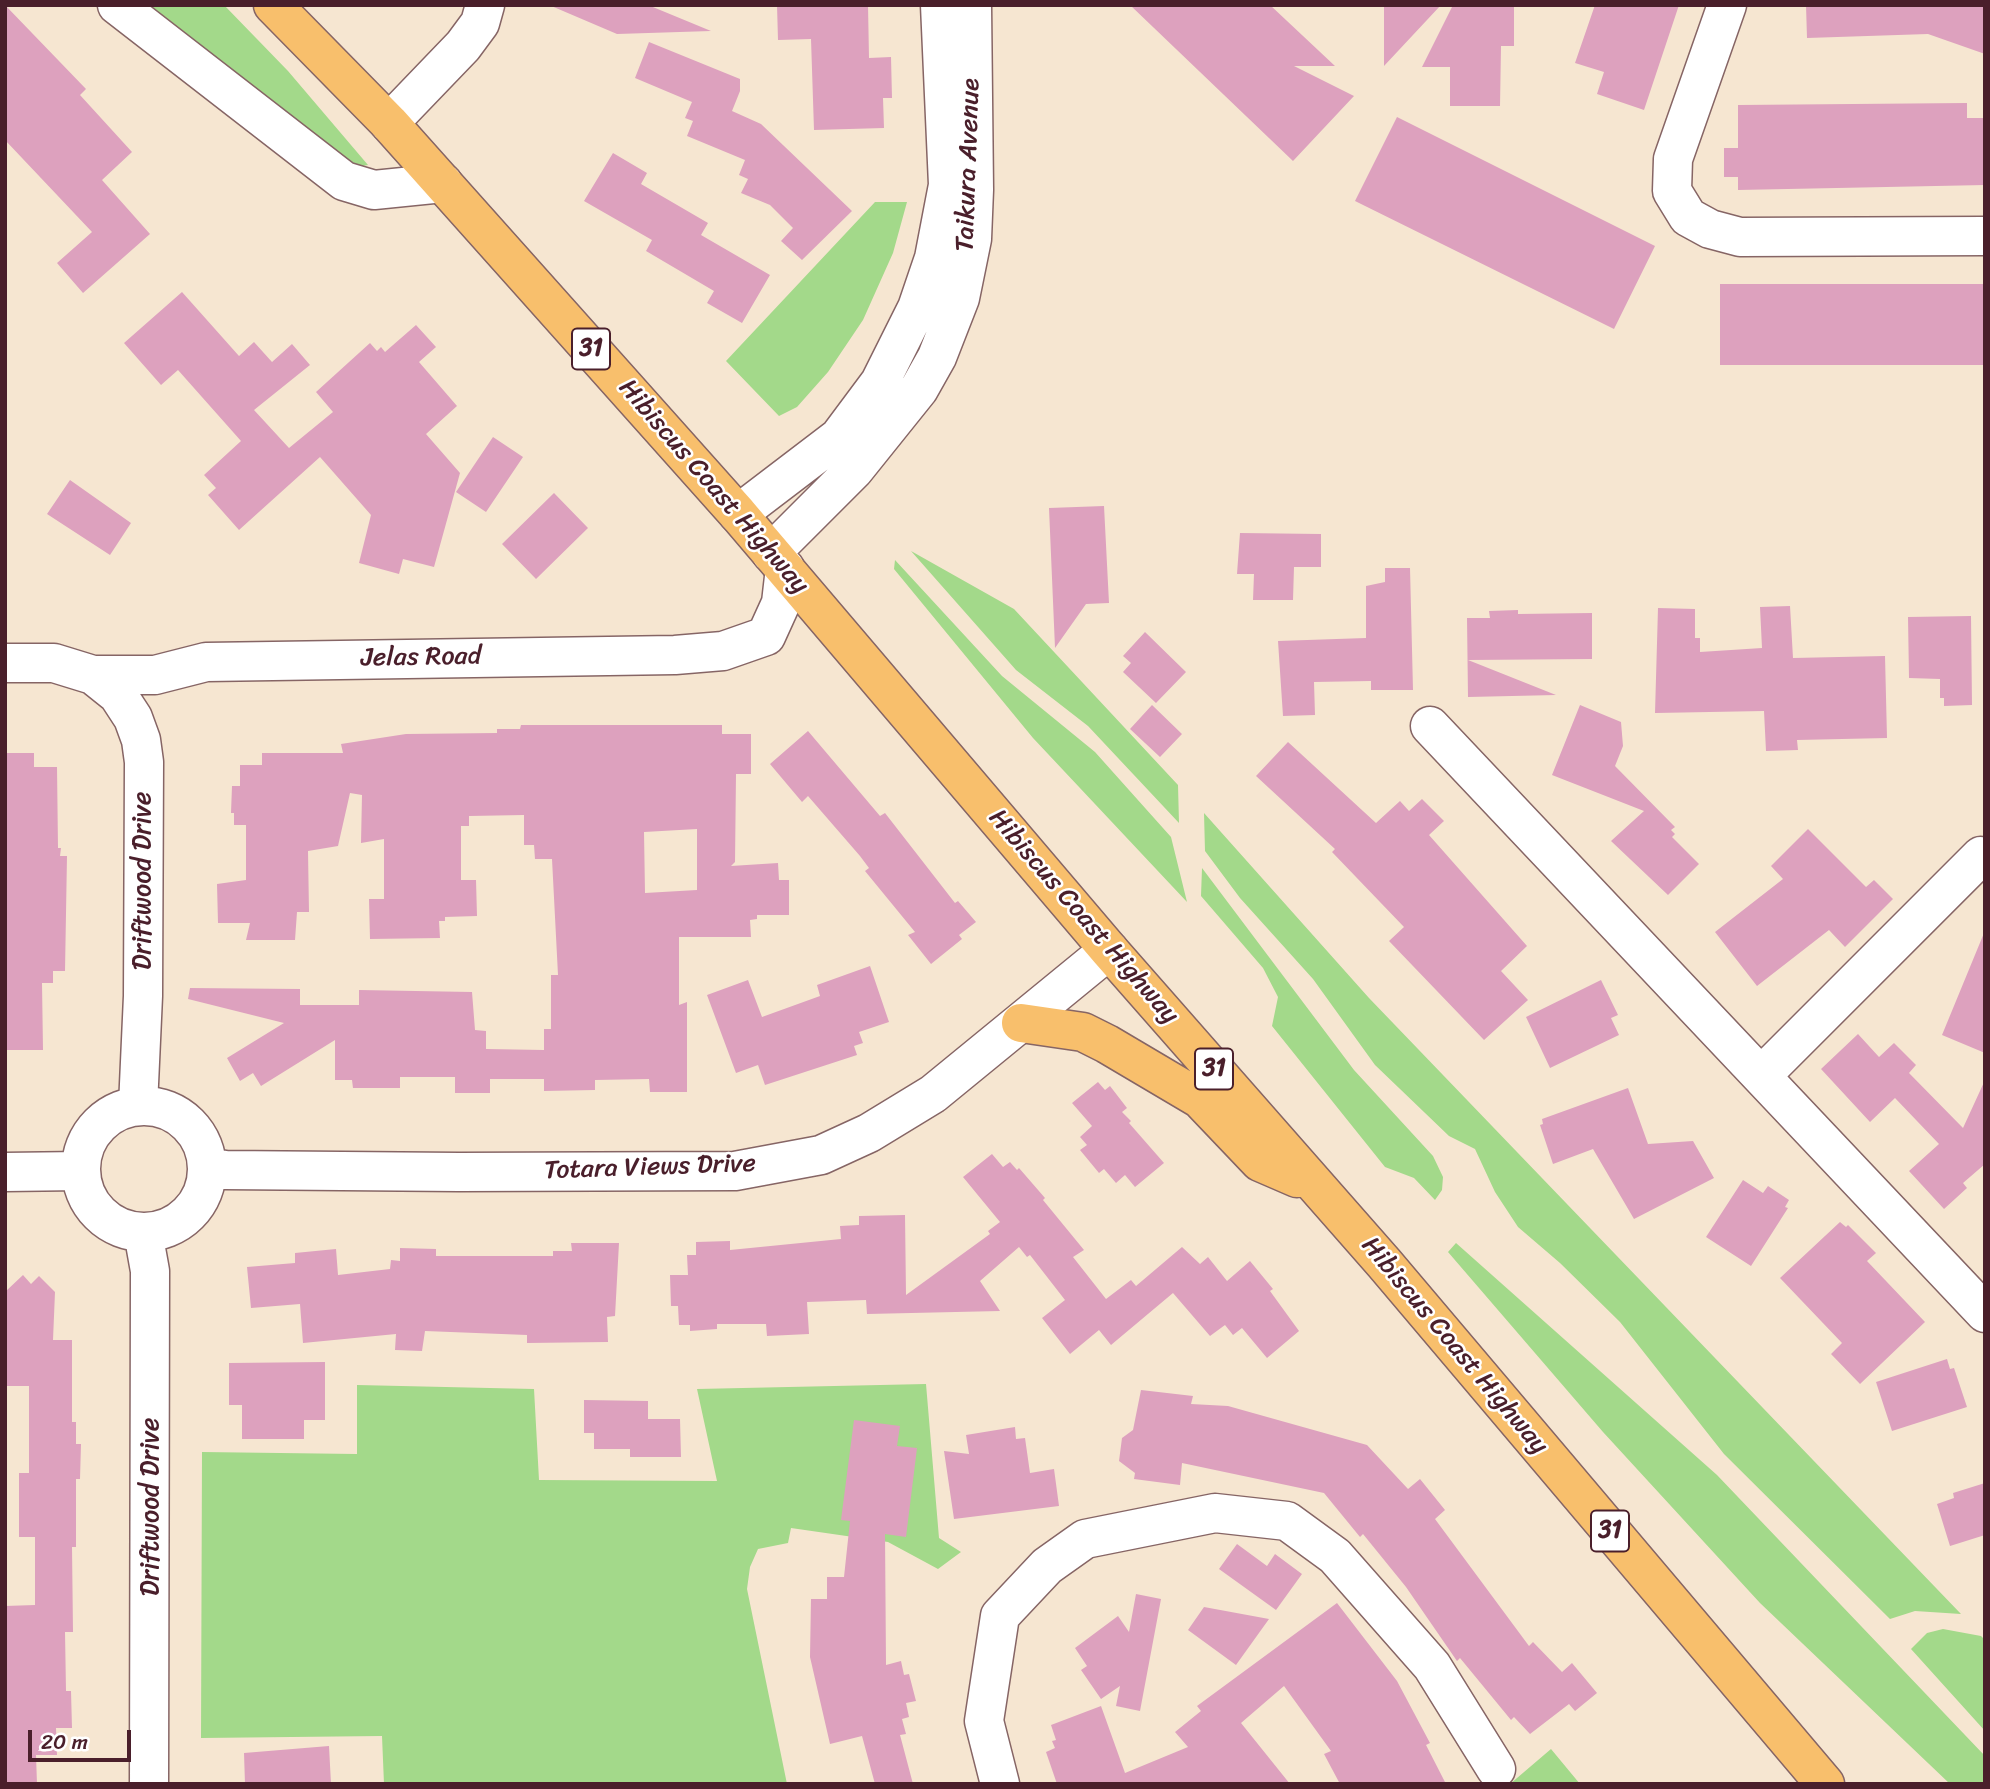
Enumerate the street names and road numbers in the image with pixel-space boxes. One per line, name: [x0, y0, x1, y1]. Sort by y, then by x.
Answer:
street label: Taikura Avenue: [950, 78, 988, 252]
road number: 31: [572, 328, 610, 370]
street label: Hibiscus Coast Highway: [611, 373, 815, 601]
street label: Jelas Road: [360, 641, 482, 675]
street label: Driftwood Drive: [127, 792, 159, 970]
street label: Hibiscus Coast Highway: [981, 803, 1185, 1031]
road number: 31: [1195, 1049, 1233, 1090]
street label: Totara Views Drive: [544, 1149, 756, 1187]
street label: Hibiscus Coast Highway: [1354, 1231, 1554, 1461]
street label: Driftwood Drive: [135, 1418, 167, 1596]
road number: 31: [1591, 1511, 1629, 1552]

